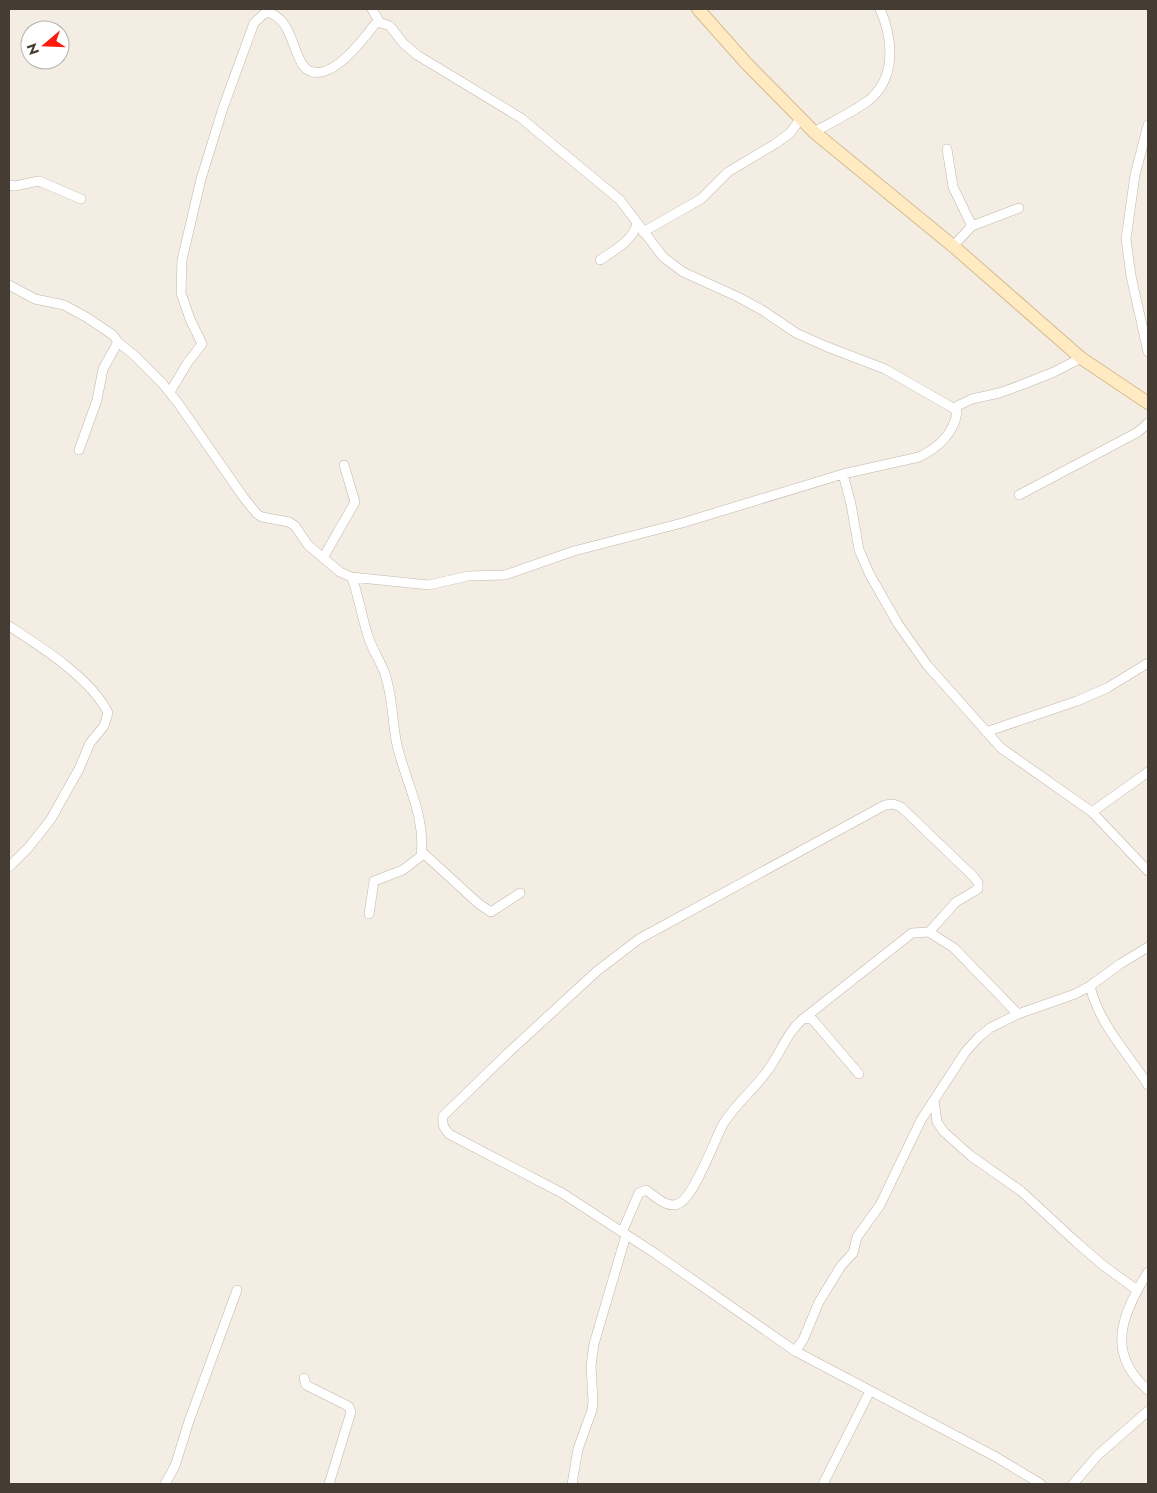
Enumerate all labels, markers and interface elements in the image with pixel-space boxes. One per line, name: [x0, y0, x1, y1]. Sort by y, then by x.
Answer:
north arrow: [20, 20, 70, 70]
text: N: [21, 41, 44, 58]

